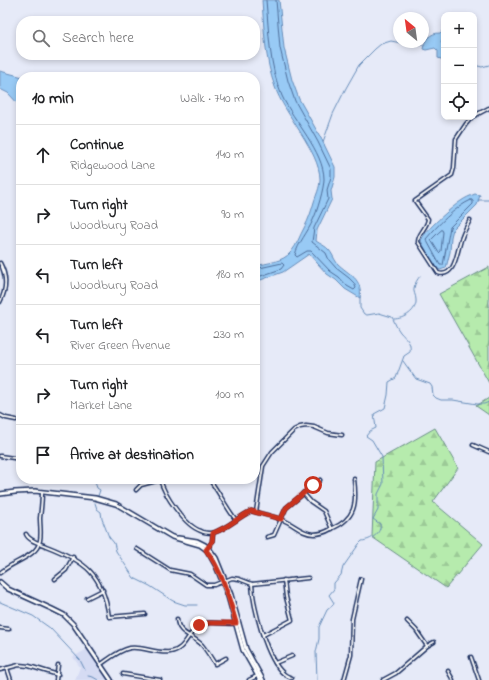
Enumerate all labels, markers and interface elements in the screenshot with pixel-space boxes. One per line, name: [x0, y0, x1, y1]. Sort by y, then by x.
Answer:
north arrow: [393, 12, 429, 48]
map controls: [441, 12, 477, 120]
button: +: [441, 12, 477, 48]
search box: [16, 16, 260, 60]
icon: search: [30, 27, 52, 49]
text: Search here: [62, 27, 134, 49]
button: −: [441, 48, 477, 84]
button: locate: [441, 84, 477, 120]
text: 10 min: [32, 86, 74, 111]
text: Walk · 740 m: [180, 89, 244, 108]
text: Continue: [70, 134, 124, 156]
icon: ahead: [32, 144, 54, 166]
text: 140 m: [216, 145, 244, 164]
text: Ridgewood Lane: [70, 156, 155, 175]
text: Turn right: [70, 194, 128, 216]
icon: right: [32, 204, 54, 226]
text: 90 m: [221, 205, 244, 224]
text: Woodbury Road: [70, 216, 158, 235]
text: Turn left: [70, 254, 123, 276]
icon: left: [32, 264, 54, 286]
text: 180 m: [216, 265, 244, 284]
text: Woodbury Road: [70, 276, 158, 295]
text: Turn left: [70, 314, 123, 336]
icon: left: [32, 324, 54, 346]
text: 230 m: [213, 325, 244, 344]
text: River Green Avenue: [70, 336, 170, 355]
text: Turn right: [70, 374, 128, 396]
icon: right: [32, 384, 54, 406]
text: 100 m: [215, 385, 244, 404]
text: Market Lane: [70, 396, 132, 415]
icon: arrive: [32, 444, 54, 466]
text: Arrive at destination: [70, 444, 194, 466]
route start: [304, 476, 322, 494]
route end: [190, 616, 208, 634]

